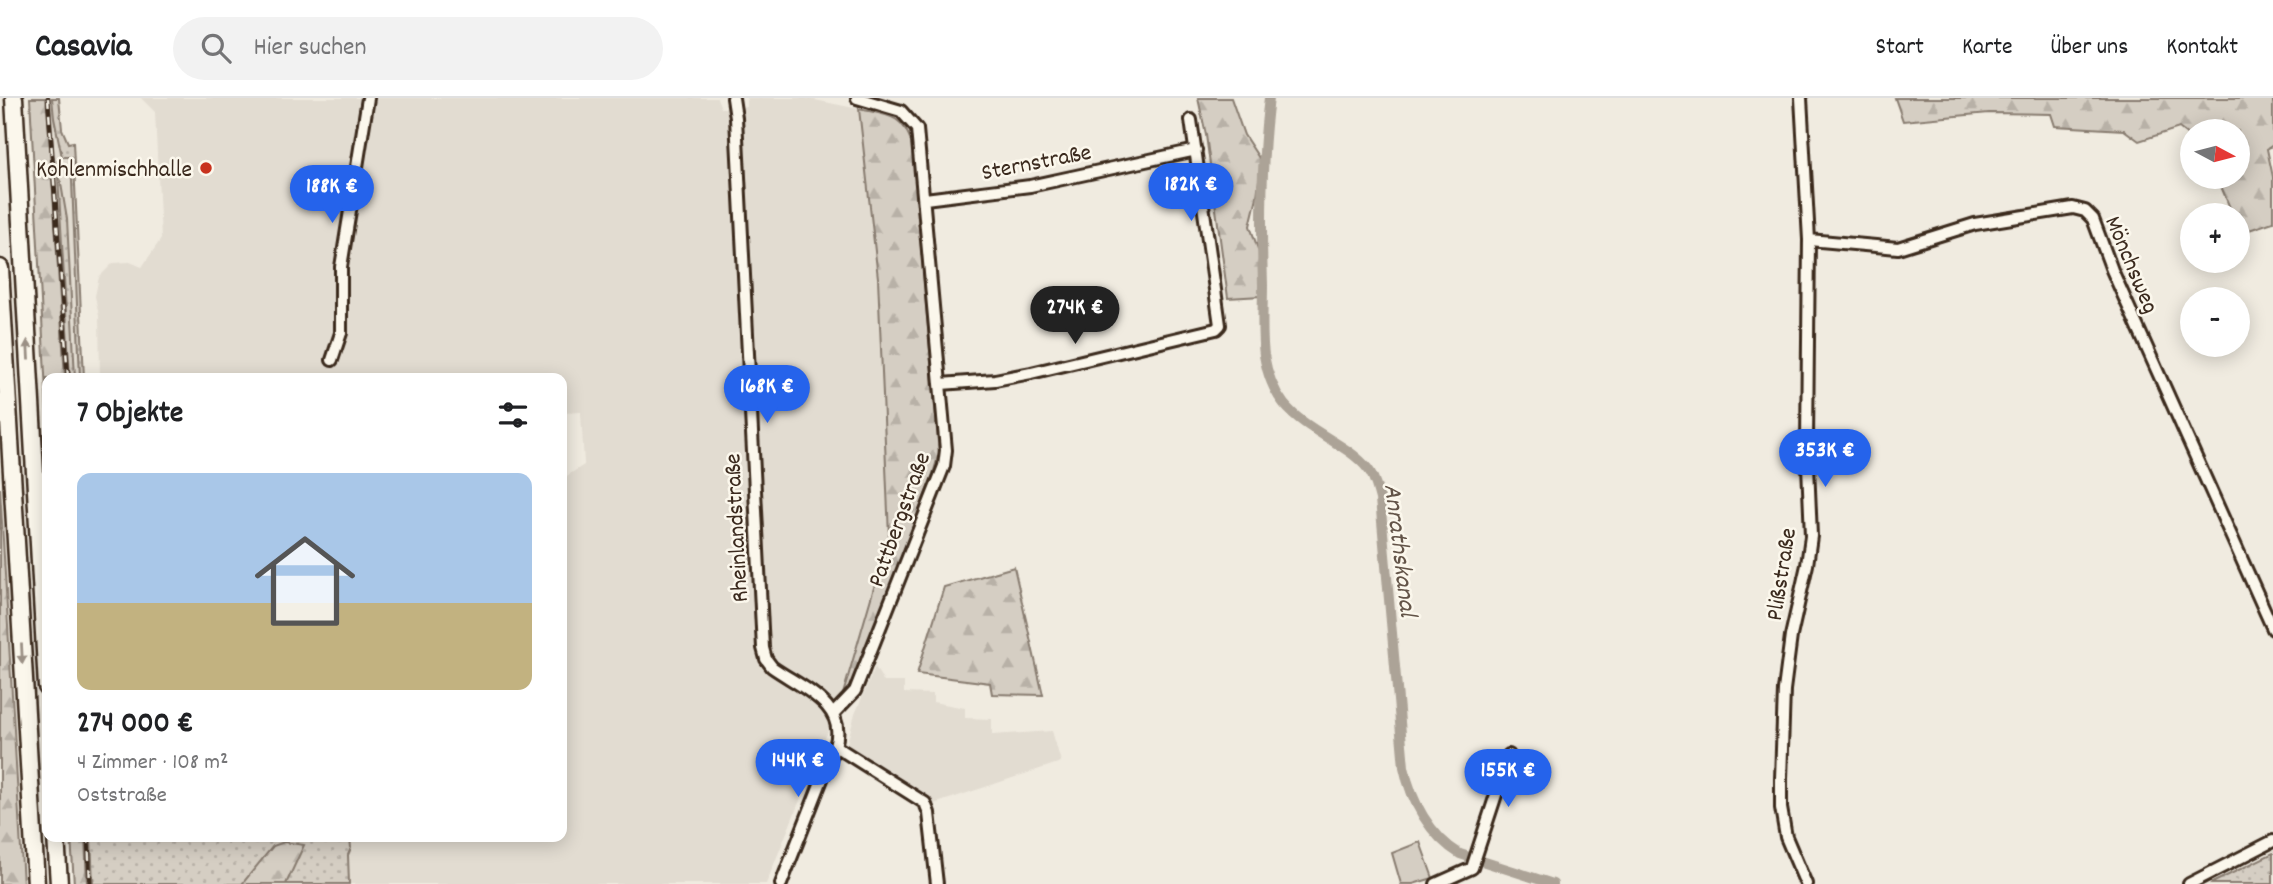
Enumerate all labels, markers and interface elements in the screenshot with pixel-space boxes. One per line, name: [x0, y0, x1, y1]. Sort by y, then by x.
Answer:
search box: [173, 17, 663, 80]
text: Casavia: [35, 25, 131, 72]
icon: search: [197, 29, 235, 67]
text: Hier suchen: [253, 30, 367, 67]
text: Start: [1875, 31, 1924, 65]
text: Karte: [1962, 31, 2013, 65]
text: Über uns: [2051, 31, 2128, 65]
text: Kontakt: [2166, 31, 2238, 65]
north arrow: [2180, 119, 2250, 189]
map controls: [2180, 119, 2250, 357]
street label: Sternstraße: [979, 137, 1094, 191]
place label: Kohlenmischhalle: [36, 154, 192, 188]
marker: Kohlenmischhalle: [198, 160, 214, 176]
pin: 182K €: [1134, 164, 1248, 223]
pin: 188K €: [275, 166, 389, 225]
text: 182K €: [1164, 169, 1218, 202]
text: 188K €: [306, 171, 358, 204]
button: +: [2180, 203, 2250, 273]
street label: Mönchsweg: [2094, 211, 2166, 319]
pin: 274K €: [1018, 286, 1132, 346]
button: −: [2180, 287, 2250, 357]
text: 274K €: [1046, 292, 1104, 325]
one-way arrow: [23, 339, 34, 361]
pin: 168K €: [710, 366, 824, 425]
text: 168K €: [740, 371, 794, 404]
text: 7 Objekte: [77, 394, 183, 437]
icon: filters: [494, 396, 532, 434]
pin: 353K €: [1768, 430, 1882, 489]
text: 353K €: [1795, 435, 1855, 468]
street label: Pattbergstraße: [861, 448, 941, 592]
street label: Rheinlandstraße: [717, 452, 759, 603]
water label: Anrathskanal: [1372, 482, 1425, 621]
icon: home: [242, 518, 368, 644]
street label: Plißstraße: [1759, 526, 1807, 623]
one-way arrow: [17, 644, 28, 666]
text: 274 000 €: [77, 704, 194, 747]
pin: 144K €: [741, 740, 855, 799]
text: 144K €: [772, 745, 824, 778]
text: 4 Zimmer · 108 m²: [77, 747, 228, 780]
pin: 155K €: [1451, 750, 1565, 809]
text: 155K €: [1480, 755, 1536, 788]
text: Oststraße: [77, 780, 167, 813]

